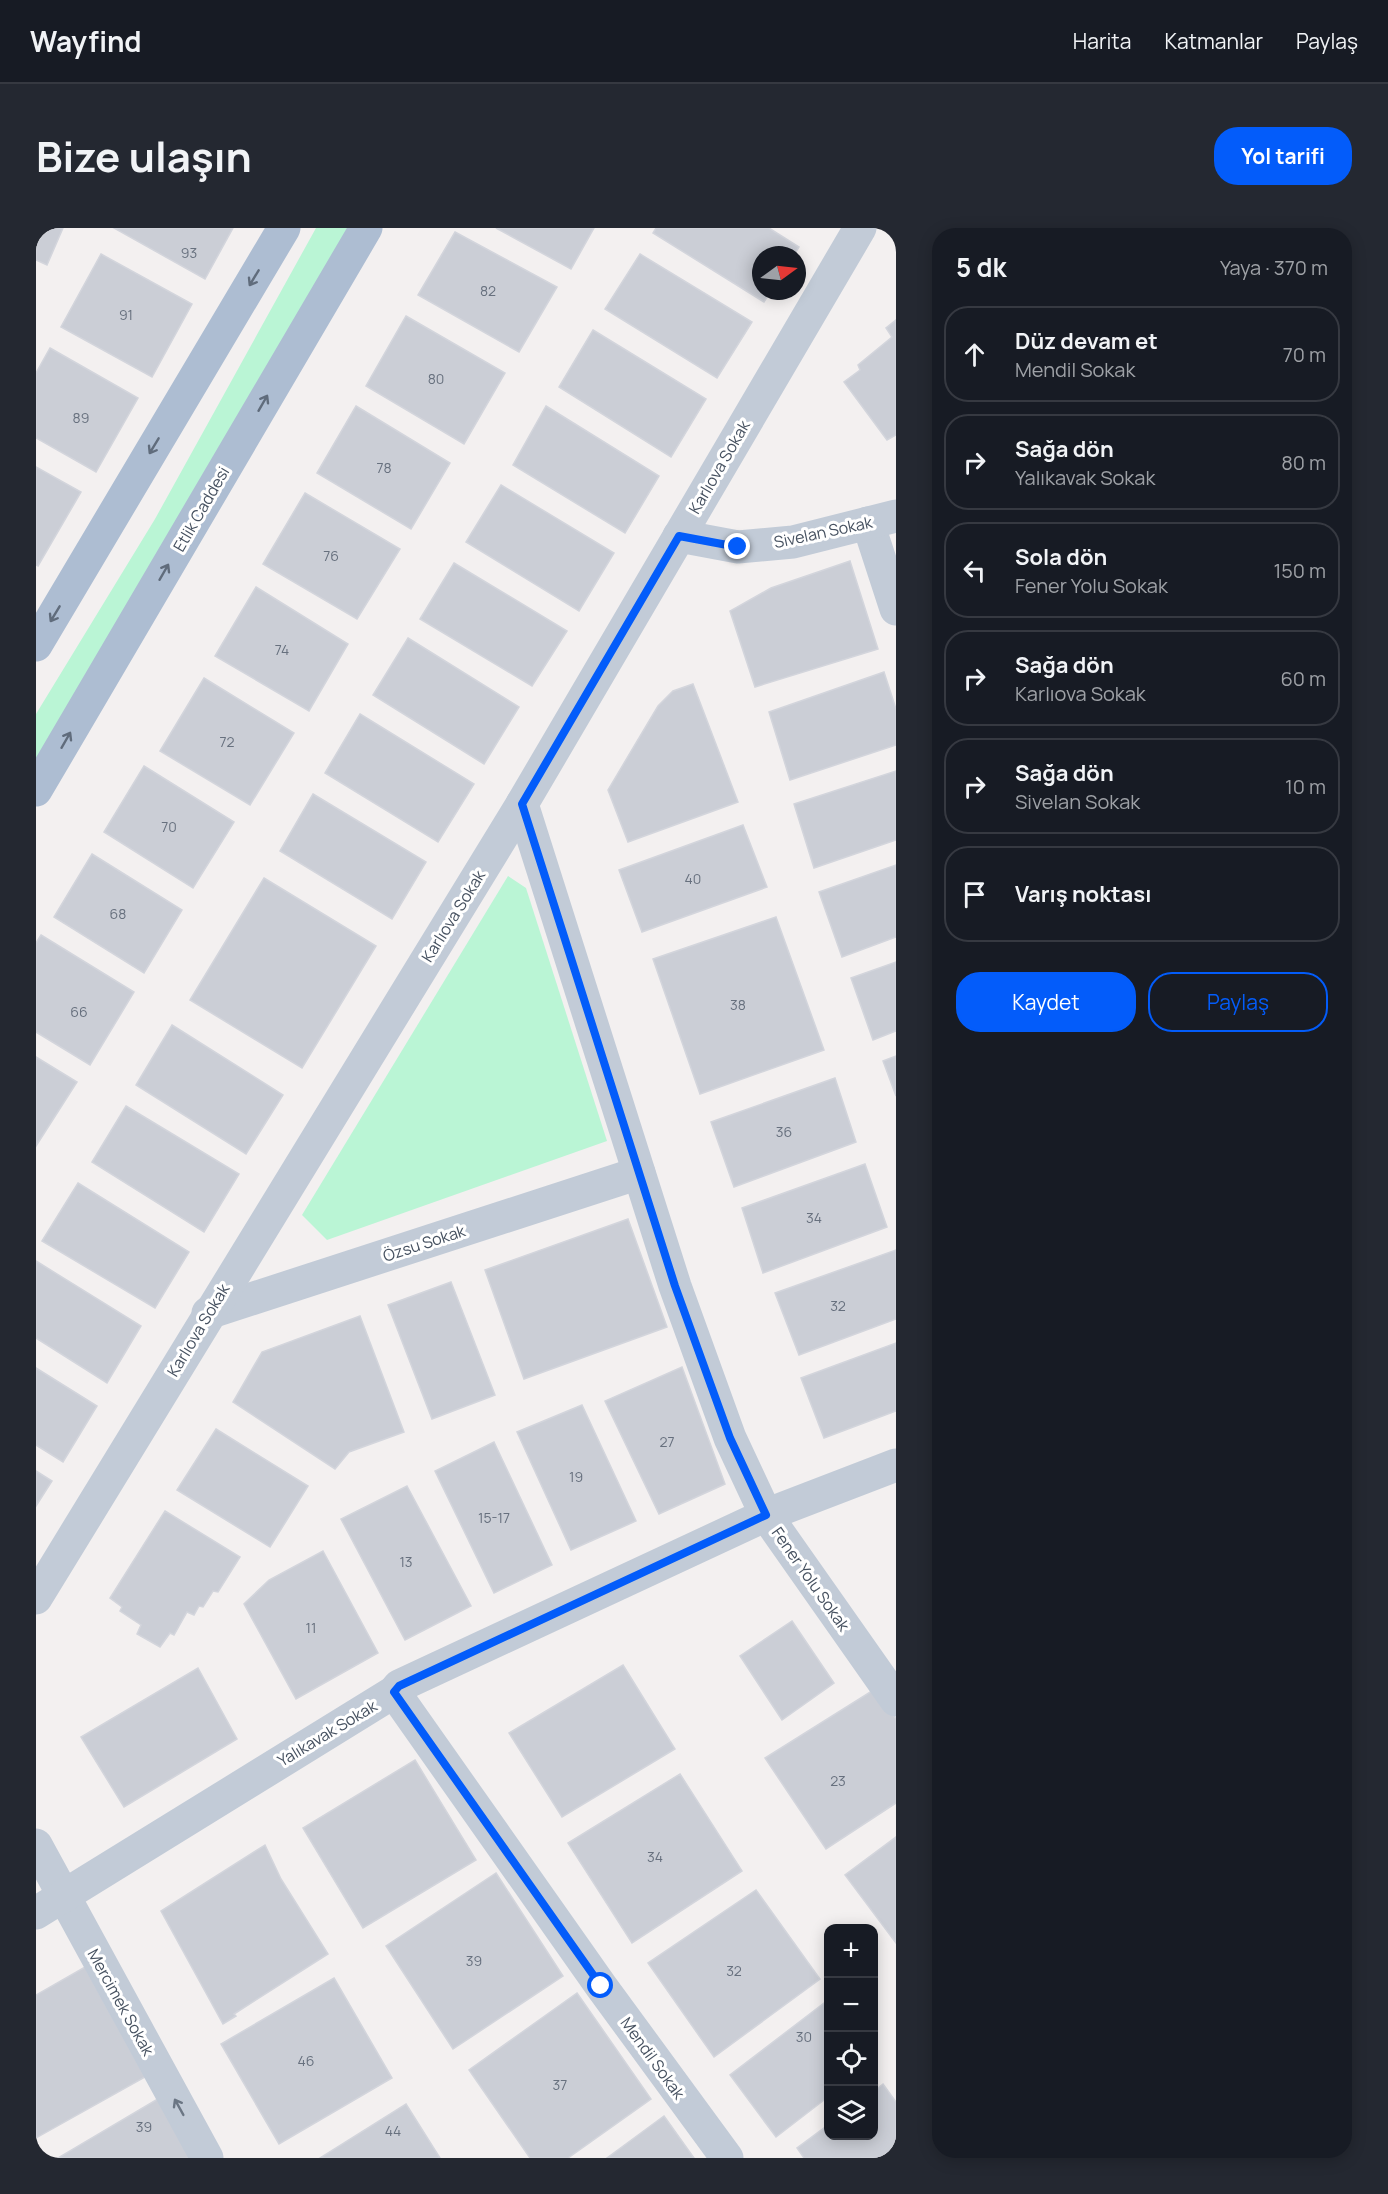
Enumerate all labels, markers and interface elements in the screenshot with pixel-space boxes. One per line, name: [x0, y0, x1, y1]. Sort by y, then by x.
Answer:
text: Wayfind: [30, 22, 142, 60]
text: Harita: [1073, 27, 1131, 55]
text: Katmanlar: [1164, 27, 1263, 55]
text: Paylaş: [1296, 27, 1358, 55]
text: Bize ulaşın: [36, 127, 252, 185]
button: Yol tarifi: [1214, 127, 1352, 185]
house number: 93: [181, 243, 197, 262]
north arrow: [752, 246, 806, 300]
text: 5 dk: [956, 249, 1006, 285]
text: Yaya · 370 m: [1220, 254, 1328, 281]
one-way arrow: [248, 269, 260, 286]
house number: 82: [480, 281, 496, 300]
house number: 91: [119, 305, 133, 324]
text: Düz devam et: [1015, 326, 1158, 356]
icon: ahead: [958, 338, 991, 371]
text: 70 m: [1283, 341, 1326, 368]
text: Mendil Sokak: [1015, 356, 1135, 383]
house number: 80: [428, 369, 444, 388]
one-way arrow: [257, 395, 269, 412]
house number: 89: [73, 408, 89, 427]
street label: Karlıova Sokak: [683, 415, 755, 518]
text: Sağa dön: [1015, 434, 1114, 464]
one-way arrow: [148, 437, 160, 454]
icon: right: [958, 446, 991, 479]
text: 80 m: [1281, 449, 1326, 476]
house number: 78: [376, 458, 392, 477]
street label: Etlik Caddesi: [168, 462, 234, 556]
text: Yalıkavak Sokak: [1015, 464, 1155, 491]
street label: Sivelan Sokak: [772, 511, 875, 553]
route end: [724, 533, 750, 559]
text: Sola dön: [1015, 542, 1107, 572]
house number: 76: [323, 546, 339, 565]
icon: left: [958, 554, 991, 587]
text: 150 m: [1273, 557, 1326, 584]
one-way arrow: [159, 564, 171, 581]
text: Fener Yolu Sokak: [1015, 572, 1168, 599]
one-way arrow: [48, 605, 60, 622]
house number: 74: [275, 640, 289, 659]
text: Sağa dön: [1015, 650, 1114, 680]
icon: right: [958, 662, 991, 695]
text: 60 m: [1280, 665, 1326, 692]
text: Karlıova Sokak: [1015, 680, 1146, 707]
one-way arrow: [60, 732, 72, 749]
house number: 72: [219, 732, 235, 751]
text: Sağa dön: [1015, 758, 1114, 788]
icon: right: [958, 770, 991, 803]
text: 10 m: [1285, 773, 1326, 800]
text: Sivelan Sokak: [1015, 788, 1140, 815]
house number: 70: [161, 817, 177, 836]
street label: Karlıova Sokak: [416, 865, 491, 966]
house number: 40: [685, 869, 701, 888]
icon: arrive: [958, 878, 991, 911]
text: Varış noktası: [1015, 879, 1151, 909]
house number: 68: [110, 904, 126, 923]
button: Kaydet: [956, 972, 1136, 1032]
button: Paylaş: [1148, 972, 1328, 1032]
house number: 38: [730, 995, 746, 1014]
house number: 66: [70, 1002, 88, 1021]
house number: 36: [776, 1122, 792, 1141]
house number: 34: [806, 1208, 822, 1227]
street label: Özsu Sokak: [380, 1219, 469, 1267]
street label: Karlıova Sokak: [162, 1279, 235, 1380]
house number: 32: [830, 1296, 846, 1315]
house number: 27: [659, 1432, 675, 1451]
house number: 19: [569, 1467, 583, 1486]
house number: 15-17: [478, 1508, 510, 1527]
street label: Fener Yolu Sokak: [767, 1523, 856, 1636]
house number: 13: [399, 1552, 413, 1571]
house number: 11: [306, 1618, 316, 1637]
street label: Yalıkavak Sokak: [273, 1694, 382, 1771]
house number: 23: [830, 1771, 846, 1790]
house number: 34: [647, 1847, 663, 1866]
map controls: [824, 1924, 878, 2140]
button: +: [824, 1924, 878, 1978]
street label: Mercimek Sokak: [83, 1945, 160, 2060]
house number: 39: [466, 1951, 482, 1970]
house number: 32: [726, 1961, 742, 1980]
route start: [587, 1972, 613, 1998]
button: −: [824, 1978, 878, 2032]
street label: Mendil Sokak: [616, 2013, 691, 2104]
house number: 30: [796, 2027, 812, 2046]
button: locate: [824, 2032, 878, 2086]
house number: 46: [298, 2051, 314, 2070]
house number: 37: [553, 2075, 567, 2094]
button: layers: [824, 2086, 878, 2140]
one-way arrow: [173, 2099, 185, 2116]
house number: 39: [136, 2117, 152, 2136]
house number: 44: [385, 2121, 401, 2140]

